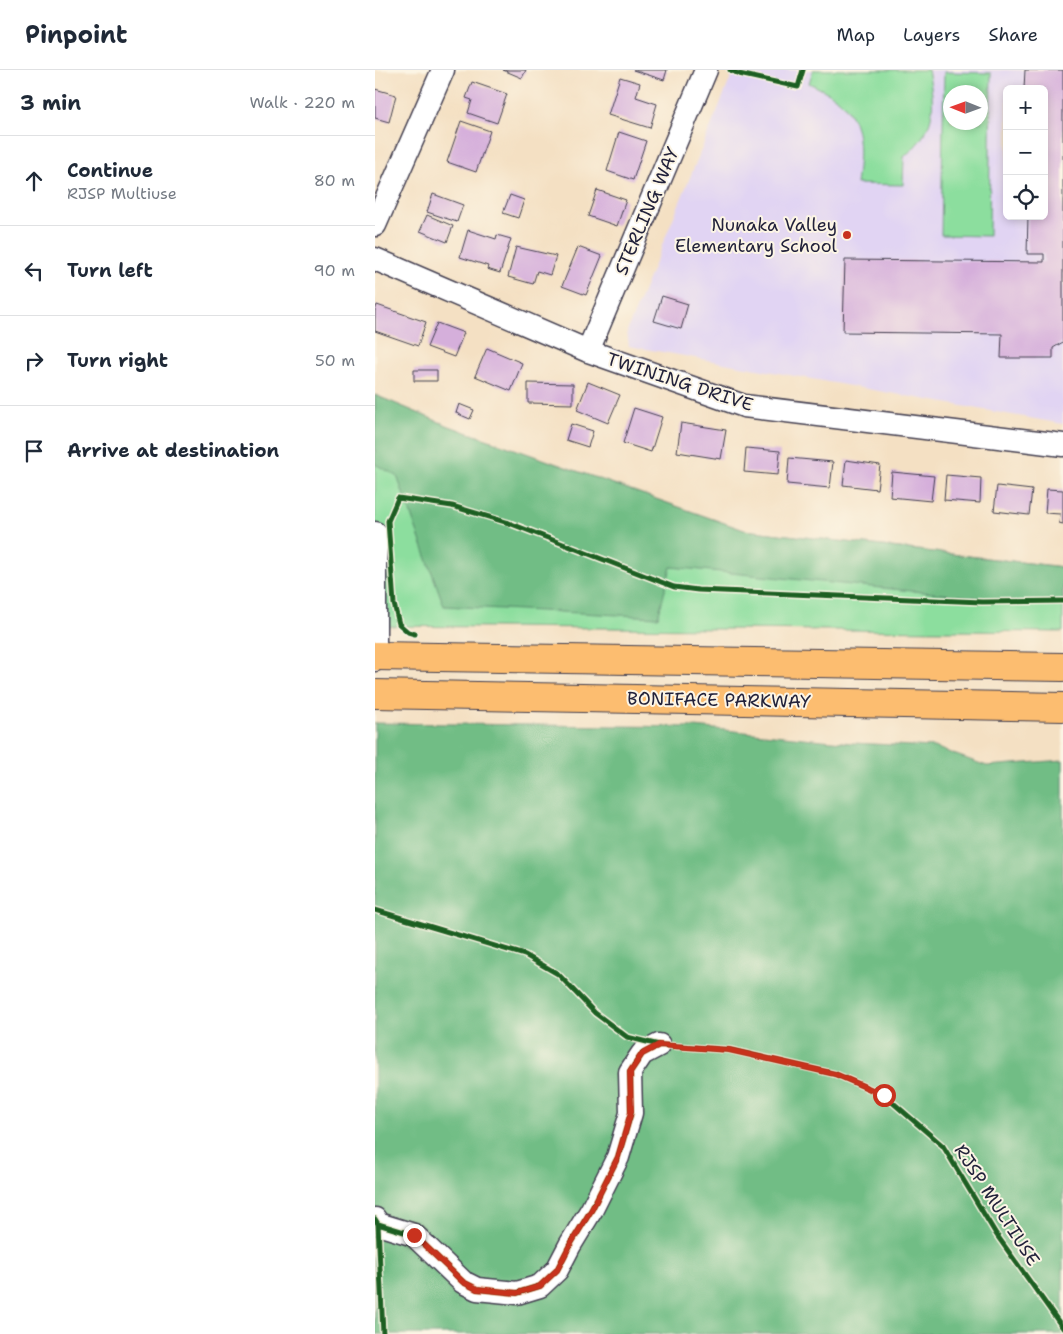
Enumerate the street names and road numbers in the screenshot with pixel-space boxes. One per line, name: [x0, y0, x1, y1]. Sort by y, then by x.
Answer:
street label: STERLING WAY: [609, 143, 685, 279]
street label: TWINING DRIVE: [604, 347, 756, 417]
street label: BONIFACE PARKWAY: [627, 686, 811, 714]
street label: RJSP MULTIUSE: [949, 1140, 1045, 1270]

